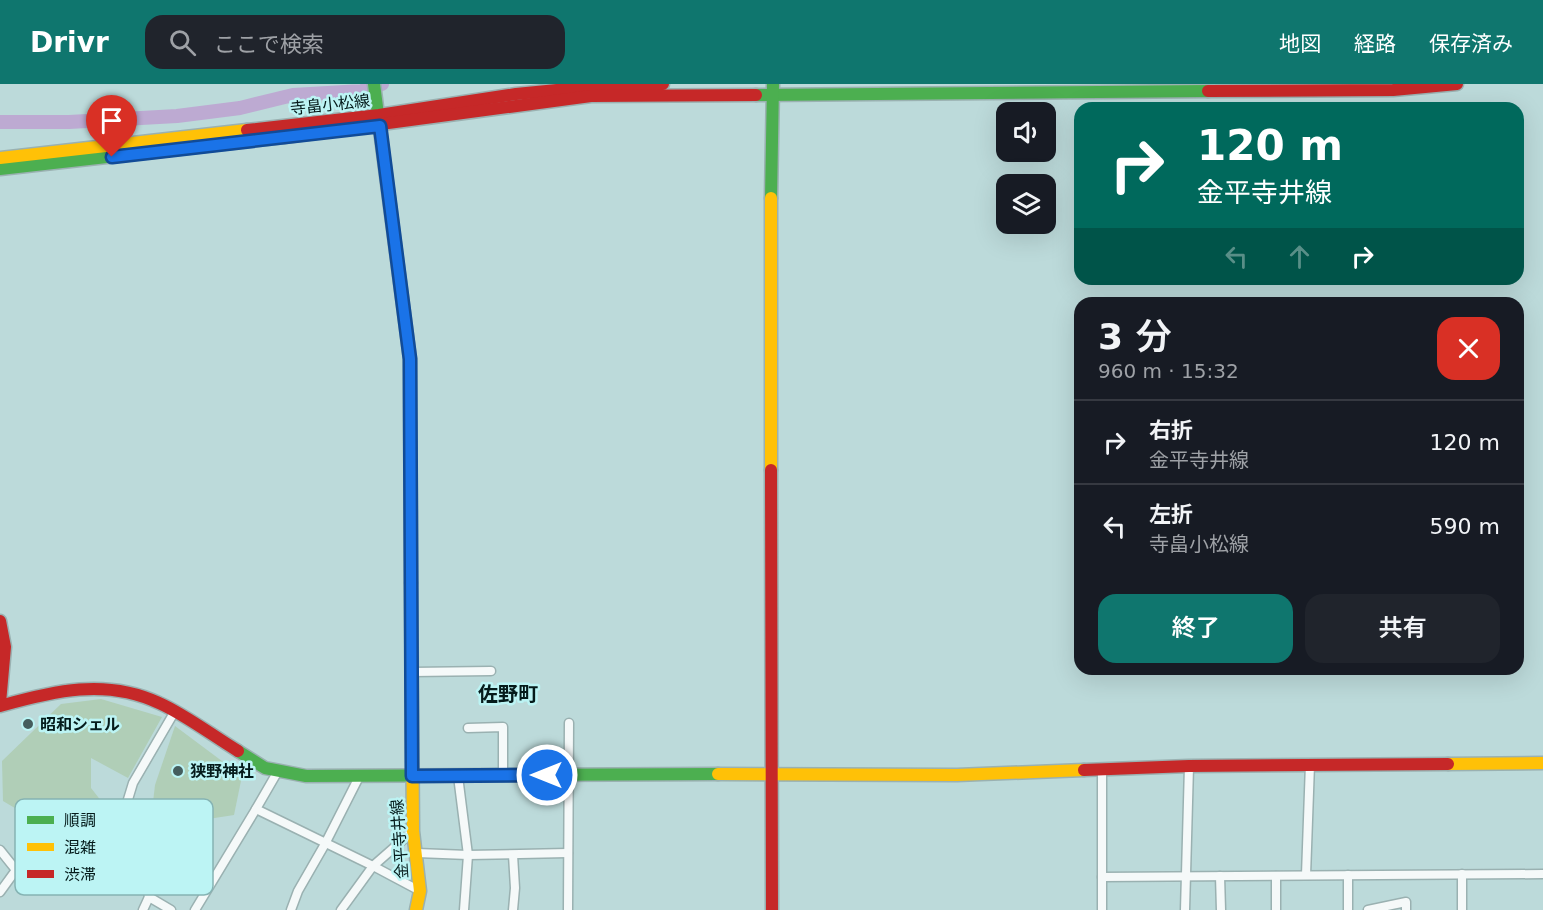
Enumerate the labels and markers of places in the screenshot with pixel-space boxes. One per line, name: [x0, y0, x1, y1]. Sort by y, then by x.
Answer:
pin: [86, 95, 137, 157]
place label: 昭和シェル: [40, 715, 120, 734]
marker: 昭和シェル: [21, 717, 35, 731]
place label: 狭野神社: [190, 762, 254, 781]
marker: 狭野神社: [171, 764, 185, 778]

